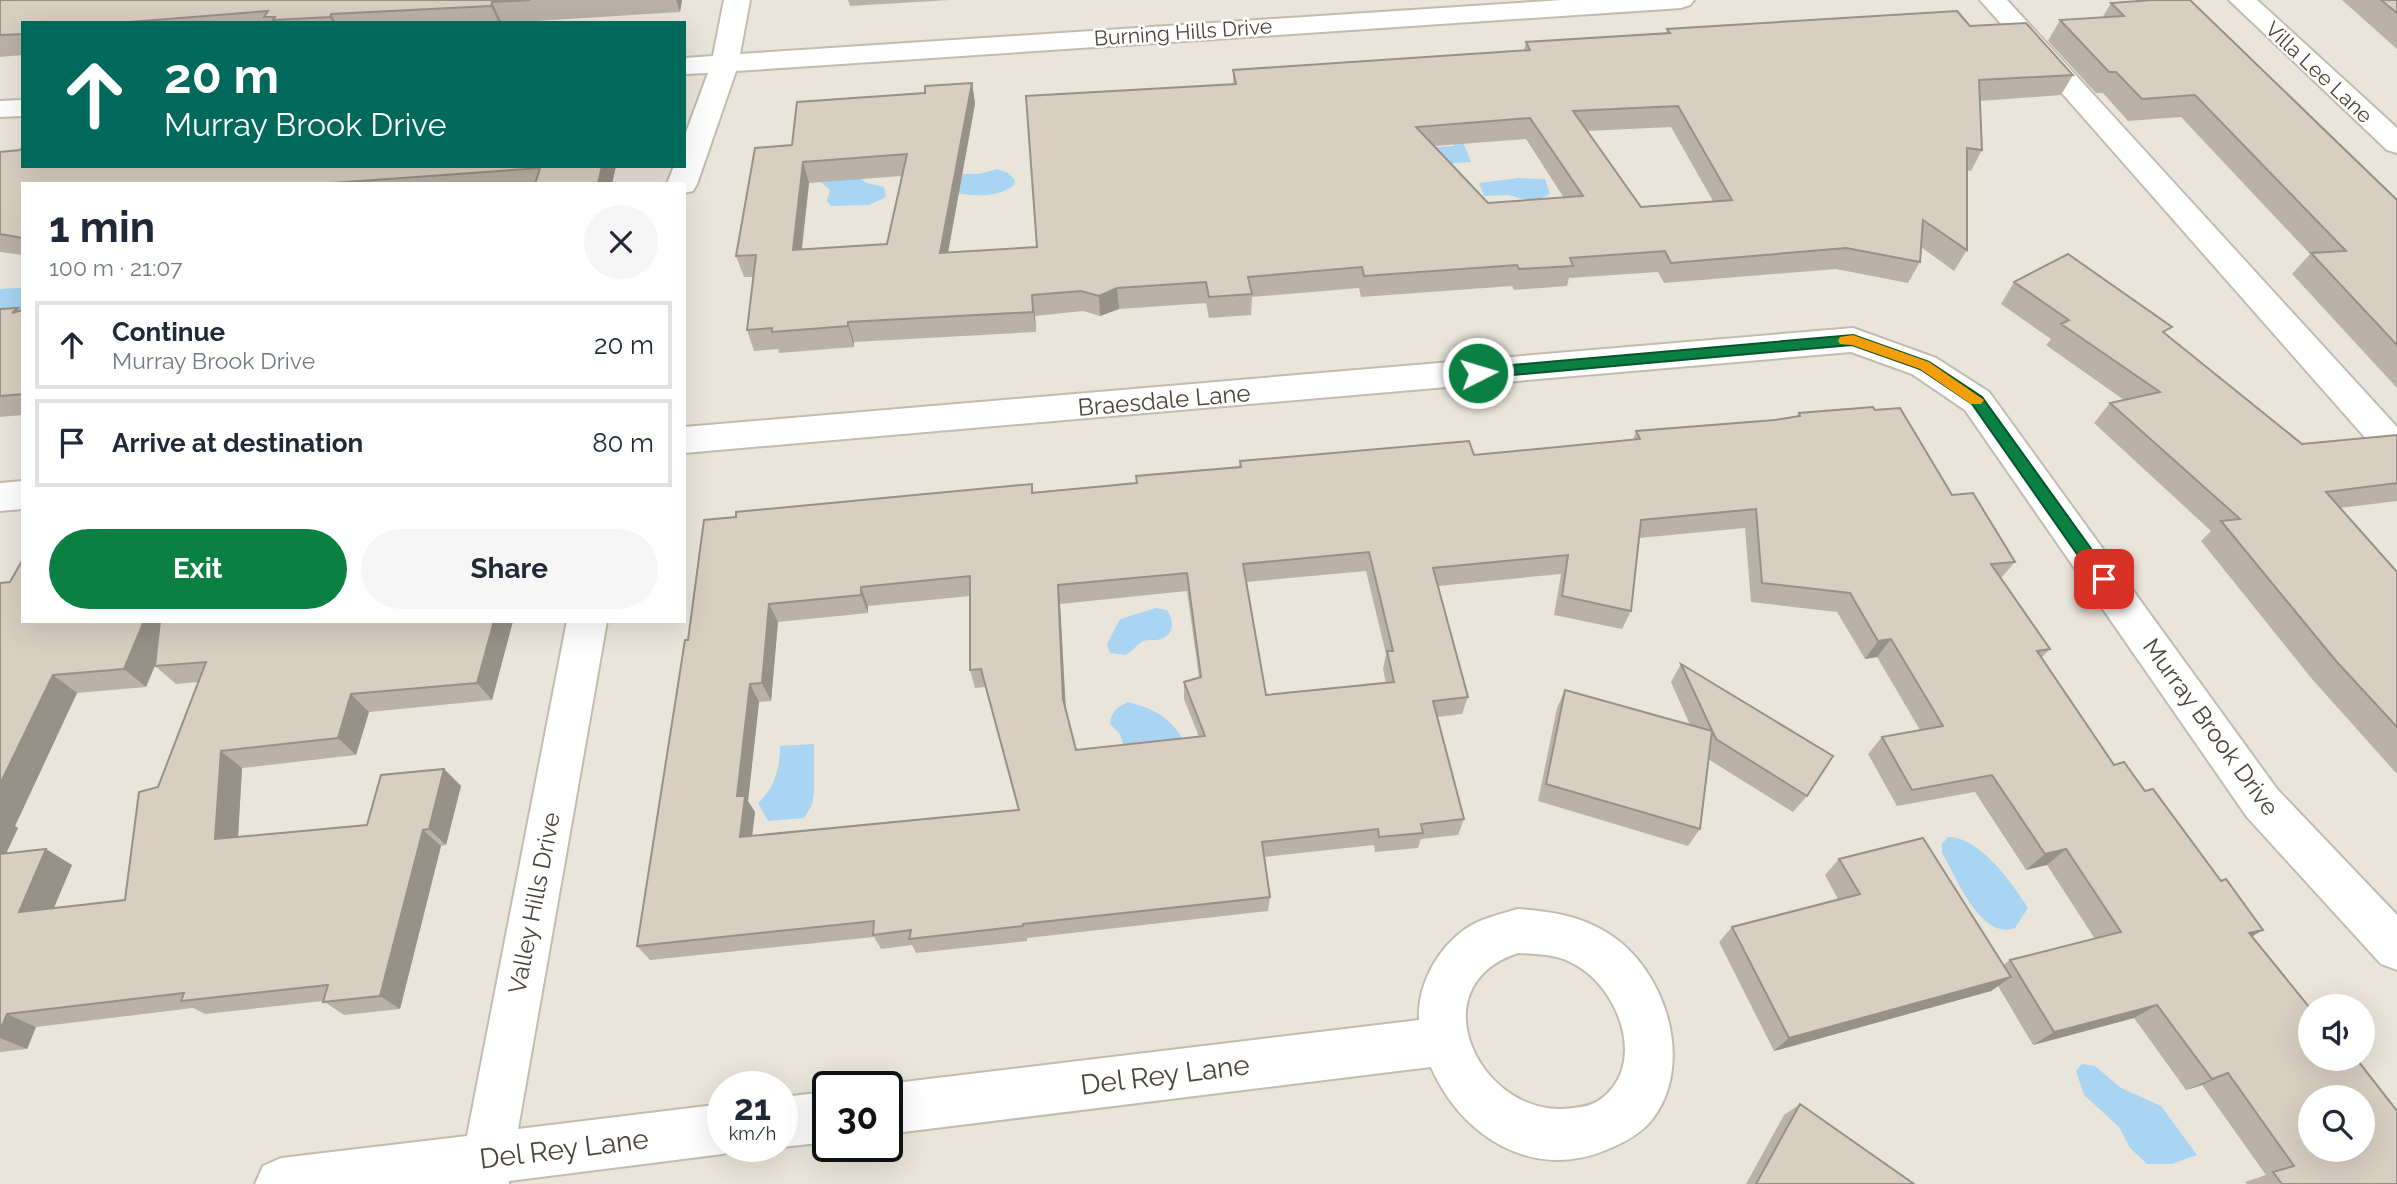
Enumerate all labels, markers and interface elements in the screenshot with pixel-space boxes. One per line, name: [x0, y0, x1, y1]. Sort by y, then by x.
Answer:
street label: Burning Hills Drive: [1093, 13, 1273, 51]
street label: Villa Lee Lane: [2260, 16, 2378, 128]
text: 20 m: [164, 47, 279, 104]
icon: ahead: [49, 49, 140, 140]
text: Murray Brook Drive: [164, 106, 447, 143]
text: 1 min: [49, 203, 155, 252]
button: close: [584, 205, 658, 279]
text: 100 m · 21:07: [49, 254, 182, 281]
text: Continue: [112, 317, 225, 347]
icon: ahead: [53, 326, 91, 364]
text: 20 m: [594, 330, 654, 360]
position arrow: [1441, 336, 1515, 410]
text: Murray Brook Drive: [112, 347, 315, 374]
street label: Braesdale Lane: [1077, 378, 1251, 422]
icon: arrive: [53, 424, 91, 462]
text: Arrive at destination: [112, 428, 363, 458]
text: 80 m: [592, 428, 654, 458]
button: Exit: [49, 529, 347, 609]
button: Share: [361, 529, 658, 609]
pin: [2074, 549, 2134, 609]
icon: arrive: [2085, 560, 2123, 598]
street label: Murray Brook Drive: [2137, 633, 2285, 821]
street label: Valley Hills Drive: [502, 810, 566, 996]
map controls: [2298, 994, 2375, 1162]
button: sound: [2298, 994, 2375, 1071]
street label: Del Rey Lane: [1079, 1048, 1251, 1102]
speed limit sign: 30: [812, 1071, 903, 1162]
button: search: [2298, 1085, 2375, 1162]
text: 21: [734, 1087, 771, 1128]
street label: Del Rey Lane: [478, 1122, 650, 1176]
text: km/h: [729, 1123, 776, 1144]

